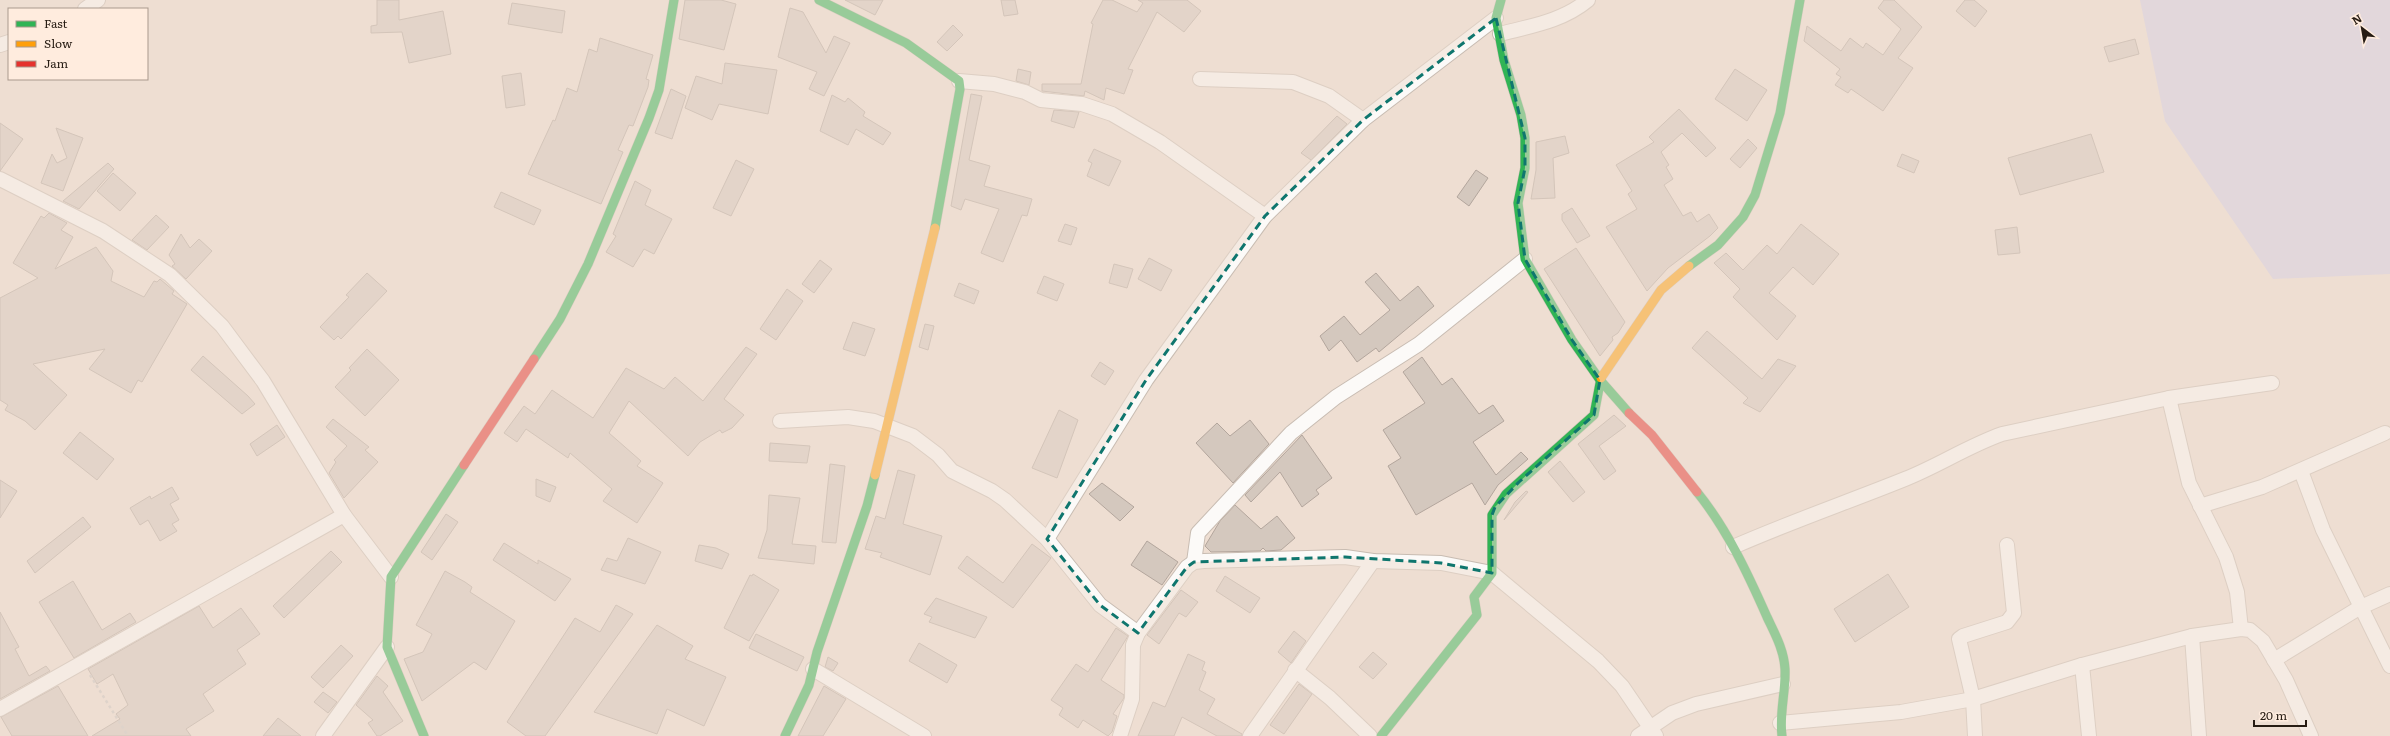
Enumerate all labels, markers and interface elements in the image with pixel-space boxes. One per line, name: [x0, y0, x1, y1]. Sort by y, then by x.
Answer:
legend: [8, 8, 148, 80]
north arrow: [2342, 8, 2382, 48]
text: N: [2348, 9, 2364, 28]
text: Fast: [44, 14, 68, 32]
text: Slow: [44, 34, 73, 52]
text: Jam: [44, 54, 69, 72]
scale bar: [2254, 702, 2306, 728]
text: 20 m: [2260, 706, 2287, 724]

